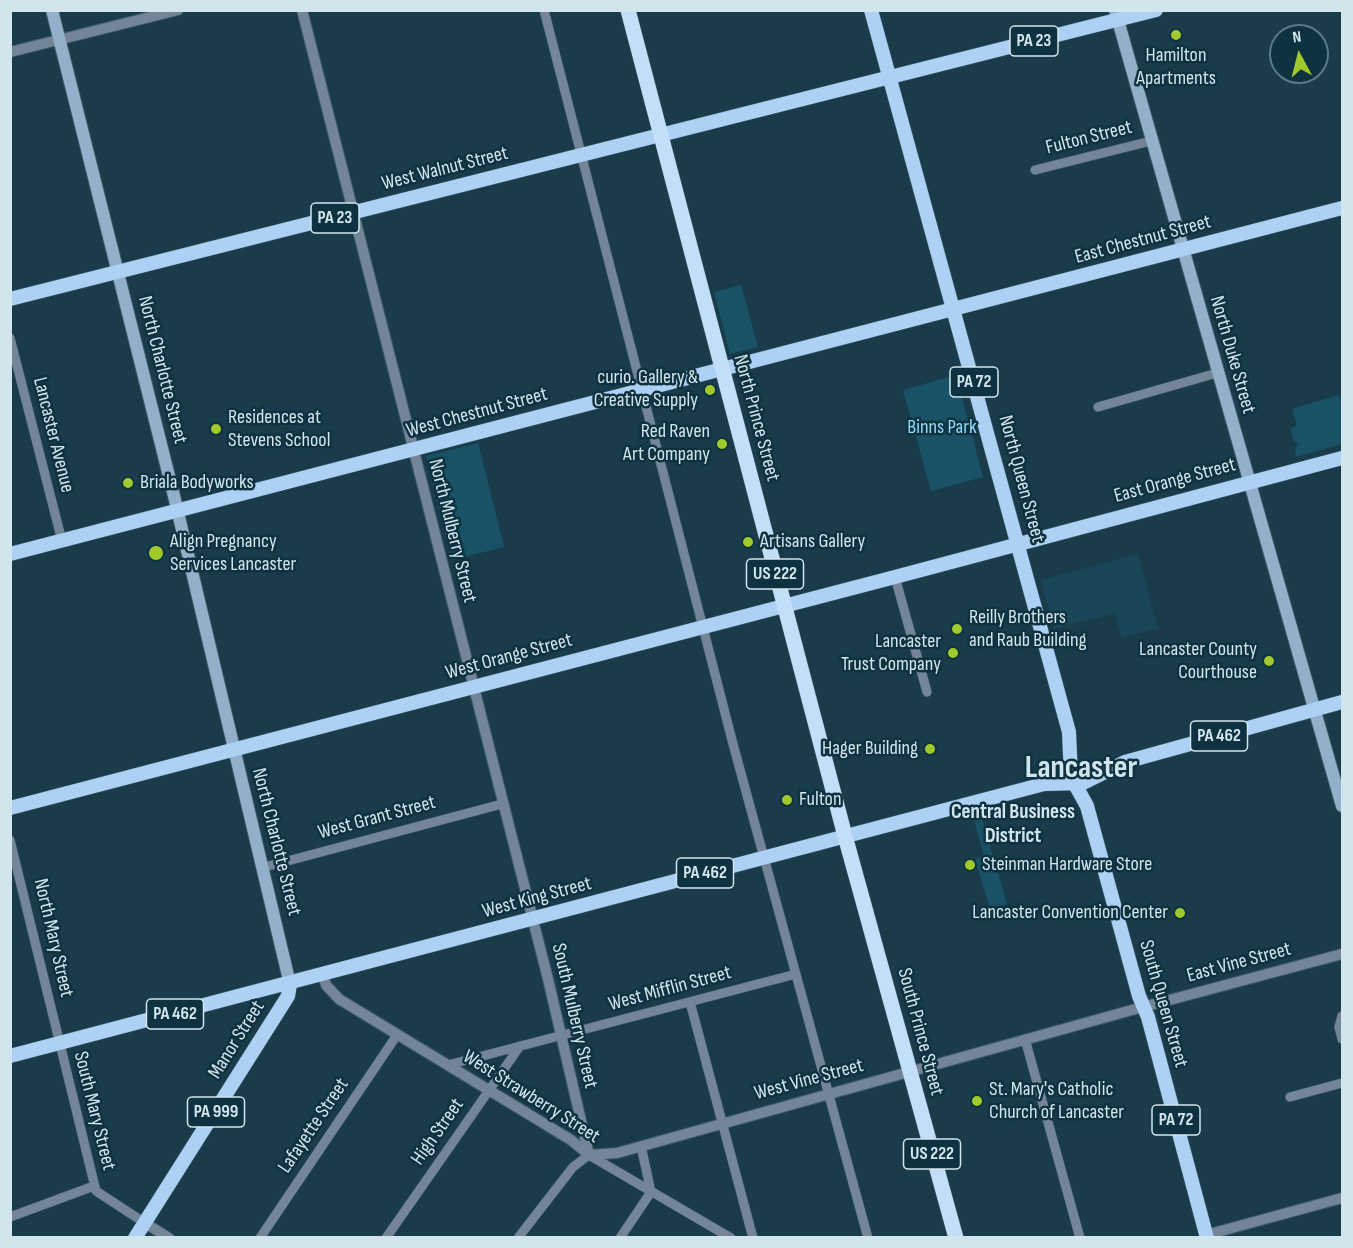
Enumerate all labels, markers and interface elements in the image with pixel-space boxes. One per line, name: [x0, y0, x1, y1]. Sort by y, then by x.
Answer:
north arrow: [1269, 24, 1329, 84]
road number: PA 23: [1010, 26, 1058, 56]
marker: Hamilton Apartments: [1169, 28, 1183, 42]
text: N: [1292, 28, 1302, 48]
place label: Hamilton Apartments: [1136, 44, 1216, 91]
street label: Fulton Street: [1043, 116, 1135, 160]
street label: West Walnut Street: [379, 142, 511, 196]
road number: PA 23: [311, 203, 359, 233]
street label: East Chestnut Street: [1072, 210, 1214, 270]
street label: North Duke Street: [1204, 293, 1260, 417]
street label: North Charlotte Street: [132, 294, 192, 446]
street label: North Prince Street: [728, 352, 784, 484]
place label: curio. Gallery & Creative Supply: [594, 366, 698, 413]
road number: PA 72: [950, 367, 998, 397]
street label: Lancaster Avenue: [27, 375, 79, 495]
street label: West Chestnut Street: [404, 383, 550, 443]
marker: curio. Gallery & Creative Supply: [703, 383, 717, 397]
place label: Residences at Stevens School: [228, 406, 330, 453]
street label: North Queen Street: [993, 413, 1049, 545]
park label: Binns Park: [907, 416, 977, 440]
place label: Red Raven Art Company: [623, 420, 710, 467]
marker: Residences at Stevens School: [209, 422, 223, 436]
marker: Red Raven Art Company: [715, 437, 729, 451]
street label: East Orange Street: [1112, 453, 1238, 509]
street label: North Mulberry Street: [423, 457, 481, 605]
place label: Briala Bodyworks: [140, 471, 254, 495]
marker: Briala Bodyworks: [121, 476, 135, 490]
place label: Align Pregnancy Services Lancaster: [170, 530, 296, 577]
place label: Artisans Gallery: [760, 530, 865, 554]
marker: Artisans Gallery: [741, 535, 755, 549]
marker: Align Pregnancy Services Lancaster: [147, 544, 165, 562]
road number: US 222: [746, 559, 804, 589]
place label: Reilly Brothers and Raub Building: [969, 606, 1087, 653]
marker: Reilly Brothers and Raub Building: [950, 622, 964, 636]
street label: West Orange Street: [443, 629, 575, 685]
place label: Lancaster Trust Company: [841, 630, 941, 677]
place label: Lancaster County Courthouse: [1139, 638, 1257, 685]
marker: Lancaster Trust Company: [946, 646, 960, 660]
marker: Lancaster County Courthouse: [1262, 654, 1276, 668]
road number: PA 462: [1190, 721, 1248, 751]
place label: Hager Building: [822, 737, 918, 761]
marker: Hager Building: [923, 742, 937, 756]
district label: Lancaster: [1025, 750, 1137, 788]
street label: North Charlotte Street: [246, 766, 306, 918]
place label: Fulton: [799, 788, 841, 812]
street label: West Grant Street: [316, 791, 438, 845]
marker: Fulton: [780, 793, 794, 807]
district label: Central Business District: [951, 800, 1075, 850]
place label: Steinman Hardware Store: [982, 853, 1152, 877]
road number: PA 462: [676, 858, 734, 888]
marker: Steinman Hardware Store: [963, 858, 977, 872]
street label: West King Street: [480, 872, 594, 924]
street label: North Mary Street: [28, 876, 78, 1000]
place label: Lancaster Convention Center: [972, 901, 1168, 925]
marker: Lancaster Convention Center: [1173, 906, 1187, 920]
street label: South Queen Street: [1133, 938, 1193, 1070]
street label: East Vine Street: [1184, 938, 1294, 988]
street label: South Mulberry Street: [546, 941, 602, 1091]
street label: West Mifflin Street: [606, 961, 734, 1017]
street label: South Prince Street: [891, 966, 949, 1098]
street label: Manor Street: [204, 997, 270, 1083]
road number: PA 462: [146, 999, 204, 1029]
street label: West Strawberry Street: [458, 1045, 604, 1149]
street label: South Mary Street: [68, 1049, 120, 1173]
street label: West Vine Street: [752, 1054, 866, 1106]
street label: Lafayette Street: [274, 1074, 354, 1178]
place label: St. Mary's Catholic Church of Lancaster: [989, 1078, 1124, 1125]
street label: High Street: [406, 1094, 470, 1170]
marker: St. Mary's Catholic Church of Lancaster: [970, 1094, 984, 1108]
road number: PA 999: [188, 1097, 244, 1127]
road number: PA 72: [1152, 1105, 1200, 1135]
road number: US 222: [904, 1139, 960, 1169]

